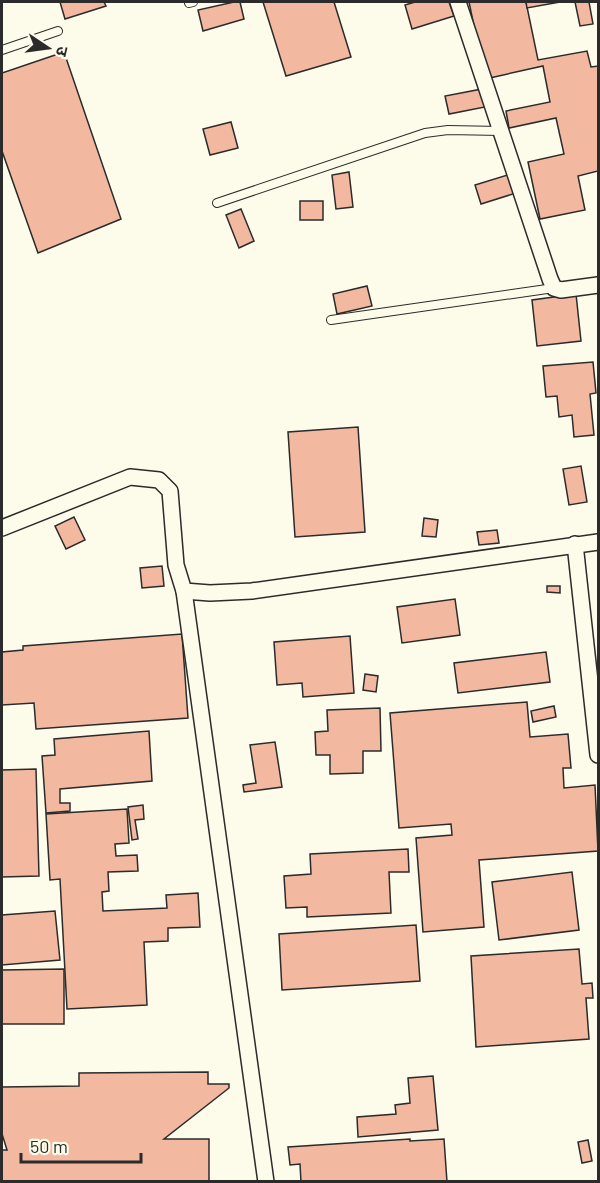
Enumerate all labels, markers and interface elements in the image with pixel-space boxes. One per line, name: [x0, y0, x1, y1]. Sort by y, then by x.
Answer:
north arrow: [18, 18, 78, 78]
text: उ: [53, 45, 73, 59]
scale bar: [21, 1126, 141, 1164]
text: 50 m: [30, 1135, 68, 1157]

